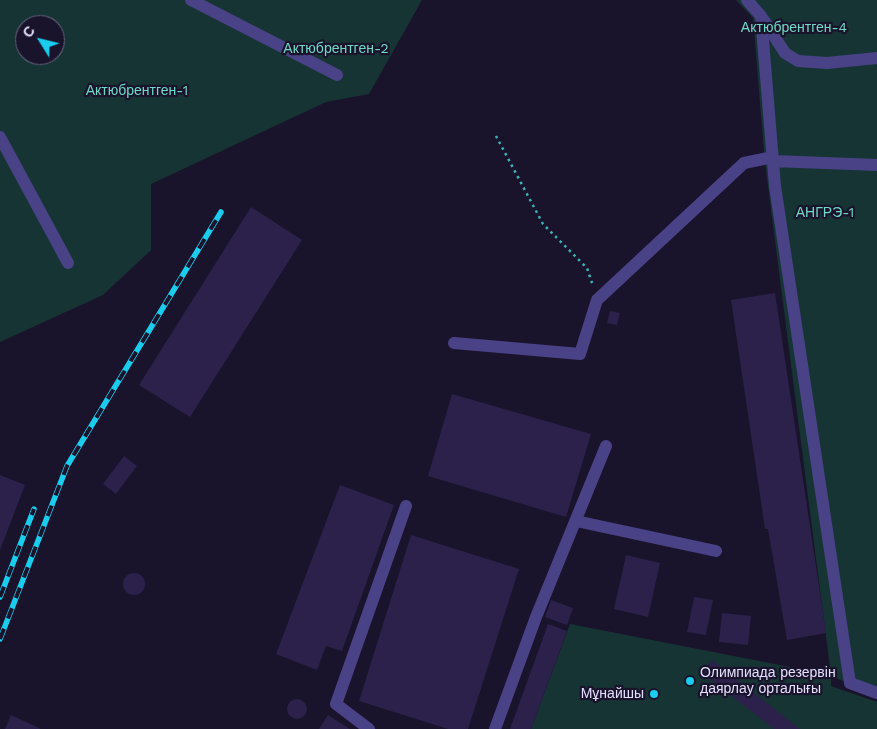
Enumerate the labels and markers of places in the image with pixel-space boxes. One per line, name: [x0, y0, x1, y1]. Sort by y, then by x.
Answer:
place label: Олимпиада резервін даярлау орталығы: [700, 665, 836, 698]
marker: Олимпиада резервін даярлау орталығы: [684, 675, 696, 687]
place label: Мұнайшы: [581, 686, 644, 702]
marker: Мұнайшы: [648, 688, 660, 700]

